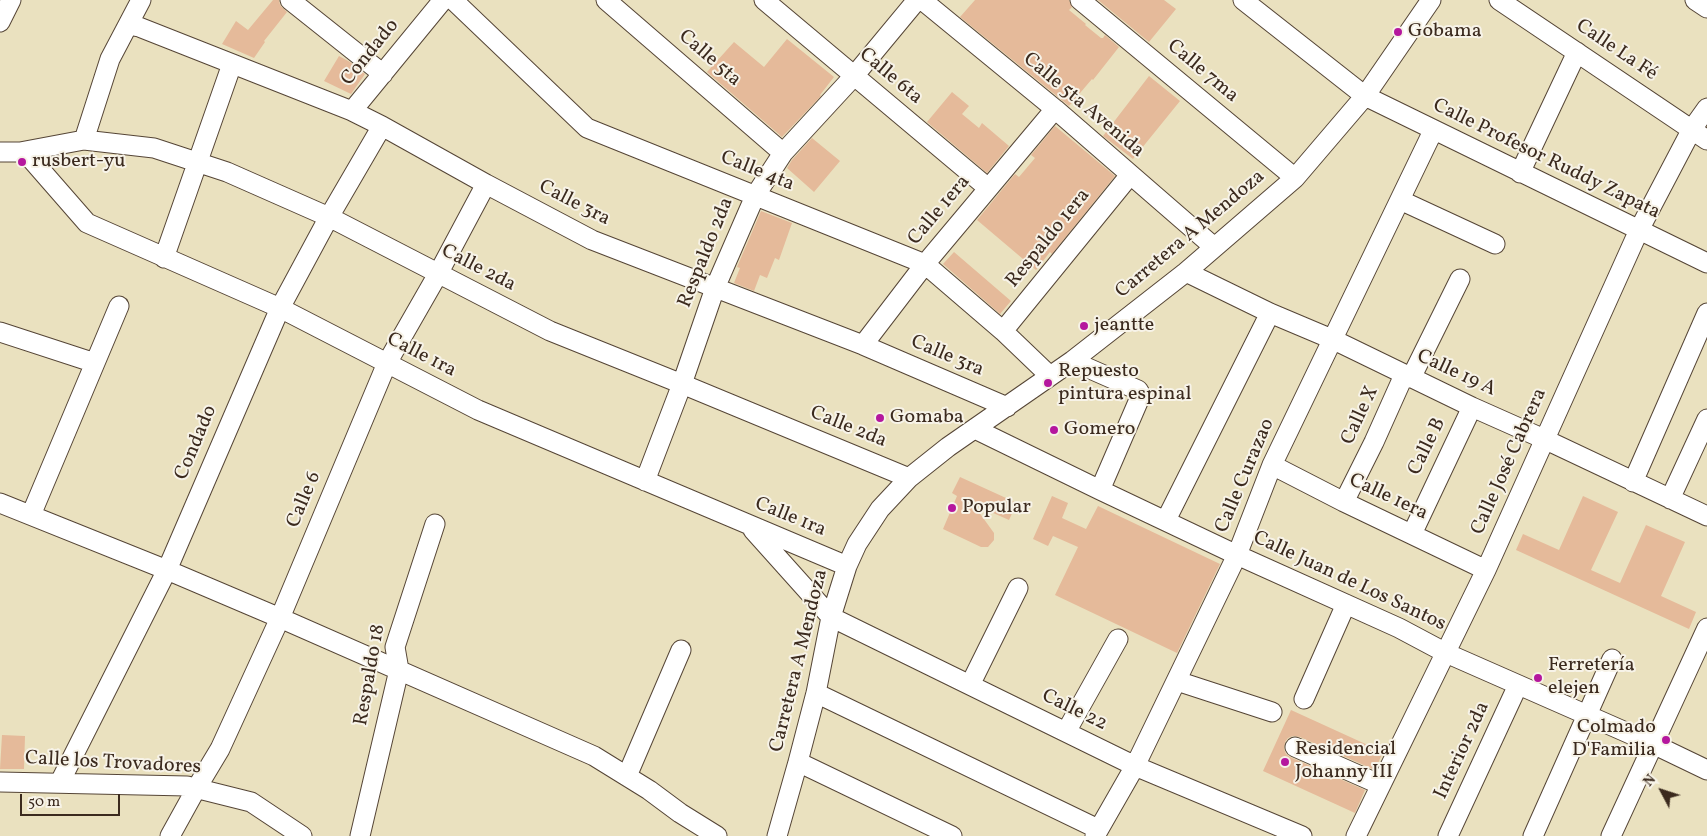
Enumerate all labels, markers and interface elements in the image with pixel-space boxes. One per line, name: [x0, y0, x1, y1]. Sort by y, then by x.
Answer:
street label: Condado: [337, 15, 405, 91]
street label: Calle La Fé: [1571, 15, 1661, 87]
place label: Gobama: [1408, 20, 1482, 44]
street label: Calle 5ta: [673, 25, 745, 93]
marker: Gobama: [1392, 26, 1404, 38]
street label: Calle 7ma: [1161, 35, 1243, 109]
street label: Calle 6ta: [853, 44, 927, 110]
street label: Calle 5ta Avenida: [1017, 48, 1149, 164]
street label: Calle Profesor Ruddy Zapata: [1428, 94, 1664, 226]
street label: Calle 4ta: [717, 146, 797, 198]
place label: rusbert-yu: [32, 150, 126, 174]
marker: rusbert-yu: [16, 156, 28, 168]
street label: Carretera A Mendoza: [1111, 166, 1271, 304]
street label: Calle 1era: [904, 171, 976, 251]
street label: Calle 3ra: [534, 176, 614, 232]
street label: Respaldo 1era: [1002, 185, 1096, 293]
street label: Respaldo 2da: [674, 194, 740, 312]
street label: Calle 2da: [437, 240, 519, 298]
place label: jeantte: [1094, 314, 1154, 338]
marker: jeantte: [1078, 320, 1090, 332]
street label: Calle 1ra: [382, 328, 460, 384]
street label: Calle 3ra: [907, 331, 987, 383]
street label: Calle 19 A: [1413, 345, 1499, 403]
place label: Repuesto pintura espinal: [1058, 360, 1191, 407]
marker: Repuesto pintura espinal: [1042, 377, 1054, 389]
street label: Calle X: [1337, 383, 1385, 449]
street label: Calle José Cabrera: [1467, 385, 1553, 539]
street label: Condado: [171, 402, 223, 484]
street label: Calle 2da: [806, 402, 890, 454]
place label: Gomaba: [890, 406, 964, 430]
marker: Gomaba: [874, 412, 886, 424]
street label: Calle B: [1404, 414, 1452, 480]
street label: Calle Curazao: [1211, 415, 1281, 537]
place label: Gomero: [1064, 418, 1135, 442]
marker: Gomero: [1048, 424, 1060, 436]
street label: Calle 6: [283, 468, 327, 532]
street label: Calle 1era: [1345, 469, 1431, 527]
street label: Calle 1ra: [751, 493, 829, 543]
place label: Popular: [962, 496, 1031, 520]
marker: Popular: [946, 502, 958, 514]
street label: Calle Juan de Los Santos: [1249, 527, 1449, 637]
street label: Carretera A Mendoza: [766, 567, 834, 755]
street label: Respaldo 18: [350, 622, 392, 728]
place label: Ferretería elejen: [1548, 654, 1635, 701]
marker: Ferretería elejen: [1532, 672, 1544, 684]
street label: Calle 22: [1037, 685, 1111, 737]
street label: Interior 2da: [1430, 698, 1496, 804]
place label: Colmado D'Familia: [1572, 716, 1656, 763]
marker: Colmado D'Familia: [1660, 734, 1672, 746]
place label: Residencial Johanny III: [1295, 738, 1396, 785]
street label: Calle los Trovadores: [24, 747, 202, 781]
marker: Residencial Johanny III: [1279, 756, 1291, 768]
north arrow: [1637, 766, 1687, 816]
text: N: [1640, 771, 1661, 791]
scale bar: [22, 784, 122, 816]
text: 50 m: [28, 792, 60, 813]

